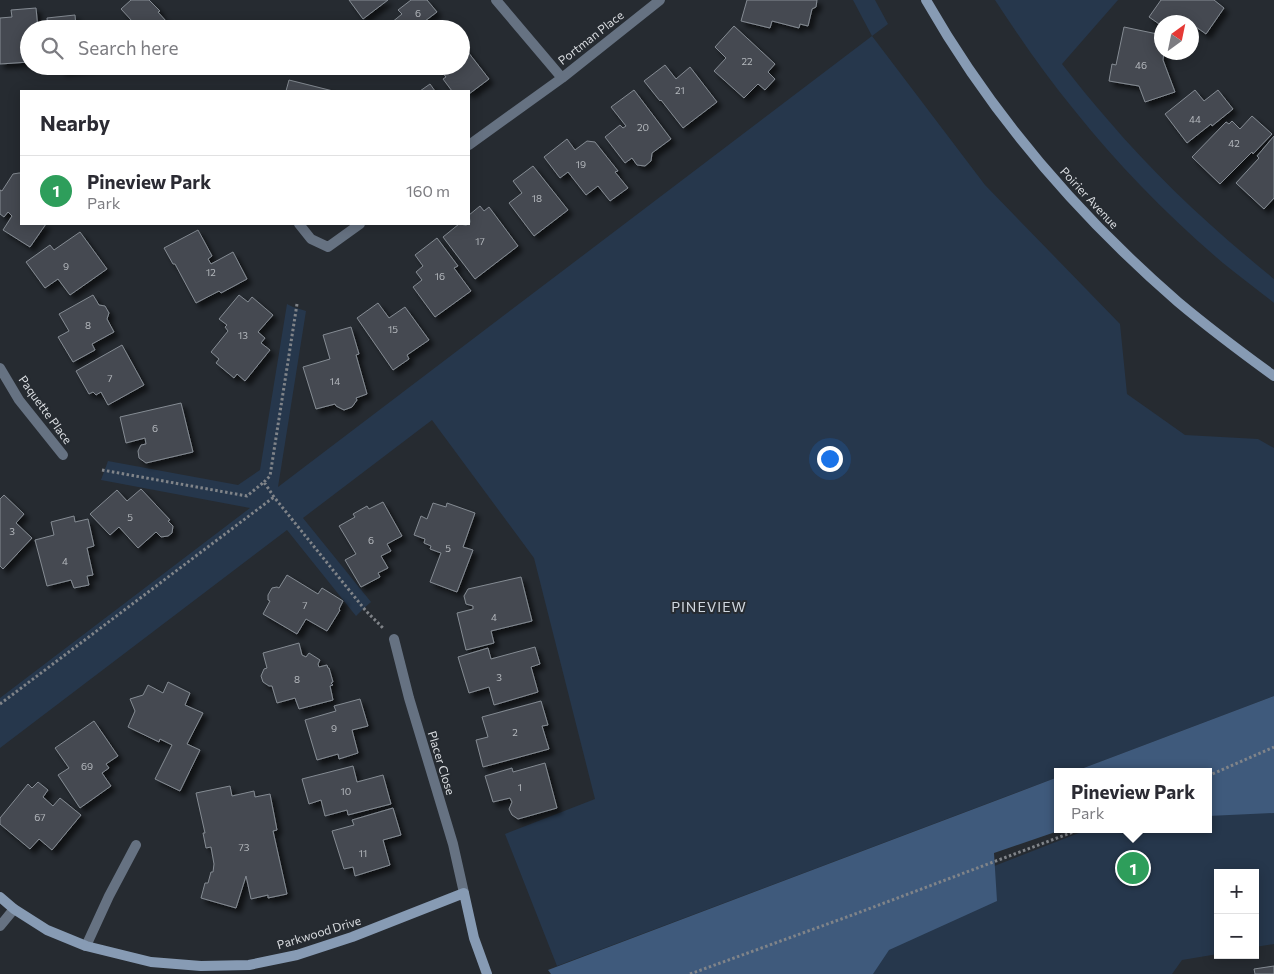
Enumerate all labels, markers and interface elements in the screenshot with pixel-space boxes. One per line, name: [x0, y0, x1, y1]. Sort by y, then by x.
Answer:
house number: 6: [415, 7, 421, 19]
street label: Portman Place: [555, 7, 626, 67]
north arrow: [1154, 15, 1199, 60]
search box: [20, 20, 470, 75]
icon: search: [38, 34, 66, 62]
text: Search here: [78, 36, 178, 59]
house number: 22: [741, 55, 753, 67]
house number: 46: [1135, 59, 1147, 71]
house number: 21: [675, 84, 685, 96]
text: Nearby: [40, 110, 110, 135]
house number: 44: [1189, 113, 1201, 125]
house number: 20: [637, 121, 649, 133]
house number: 42: [1228, 137, 1240, 149]
house number: 19: [576, 158, 586, 170]
street label: Poirier Avenue: [1058, 164, 1122, 231]
text: Pineview Park: [87, 170, 211, 193]
text: 1: [52, 181, 60, 200]
text: 160 m: [406, 181, 450, 200]
house number: 18: [532, 192, 542, 204]
text: Park: [87, 193, 120, 212]
house number: 17: [475, 235, 485, 247]
house number: 9: [63, 260, 69, 272]
house number: 12: [206, 266, 216, 278]
house number: 16: [435, 270, 445, 282]
house number: 8: [85, 319, 91, 331]
house number: 15: [388, 323, 398, 335]
house number: 13: [238, 329, 248, 341]
street label: Paquette Place: [16, 372, 75, 446]
house number: 7: [107, 372, 113, 384]
house number: 14: [330, 375, 340, 387]
house number: 6: [152, 422, 158, 434]
your location: [817, 446, 843, 472]
house number: 5: [127, 511, 133, 523]
house number: 3: [9, 525, 15, 537]
house number: 6: [368, 534, 374, 546]
house number: 5: [445, 542, 451, 554]
house number: 4: [62, 555, 68, 567]
district label: PINEVIEW: [671, 598, 747, 615]
house number: 7: [302, 599, 308, 611]
house number: 4: [491, 611, 497, 623]
house number: 3: [496, 671, 502, 683]
house number: 8: [294, 673, 300, 685]
house number: 9: [331, 722, 337, 734]
house number: 2: [512, 726, 518, 738]
street label: Placer Close: [426, 729, 458, 796]
house number: 69: [81, 760, 93, 772]
popup: [1054, 768, 1212, 833]
text: Pineview Park: [1071, 780, 1195, 803]
house number: 1: [518, 781, 522, 793]
house number: 10: [341, 785, 351, 797]
text: Park: [1071, 803, 1104, 822]
house number: 67: [34, 811, 46, 823]
house number: 73: [239, 841, 250, 853]
house number: 11: [359, 847, 367, 859]
pin: 1: [1117, 849, 1149, 887]
map controls: [1214, 869, 1259, 959]
button: +: [1214, 869, 1259, 914]
street label: Parkwood Drive: [275, 913, 362, 951]
button: −: [1214, 914, 1259, 959]

